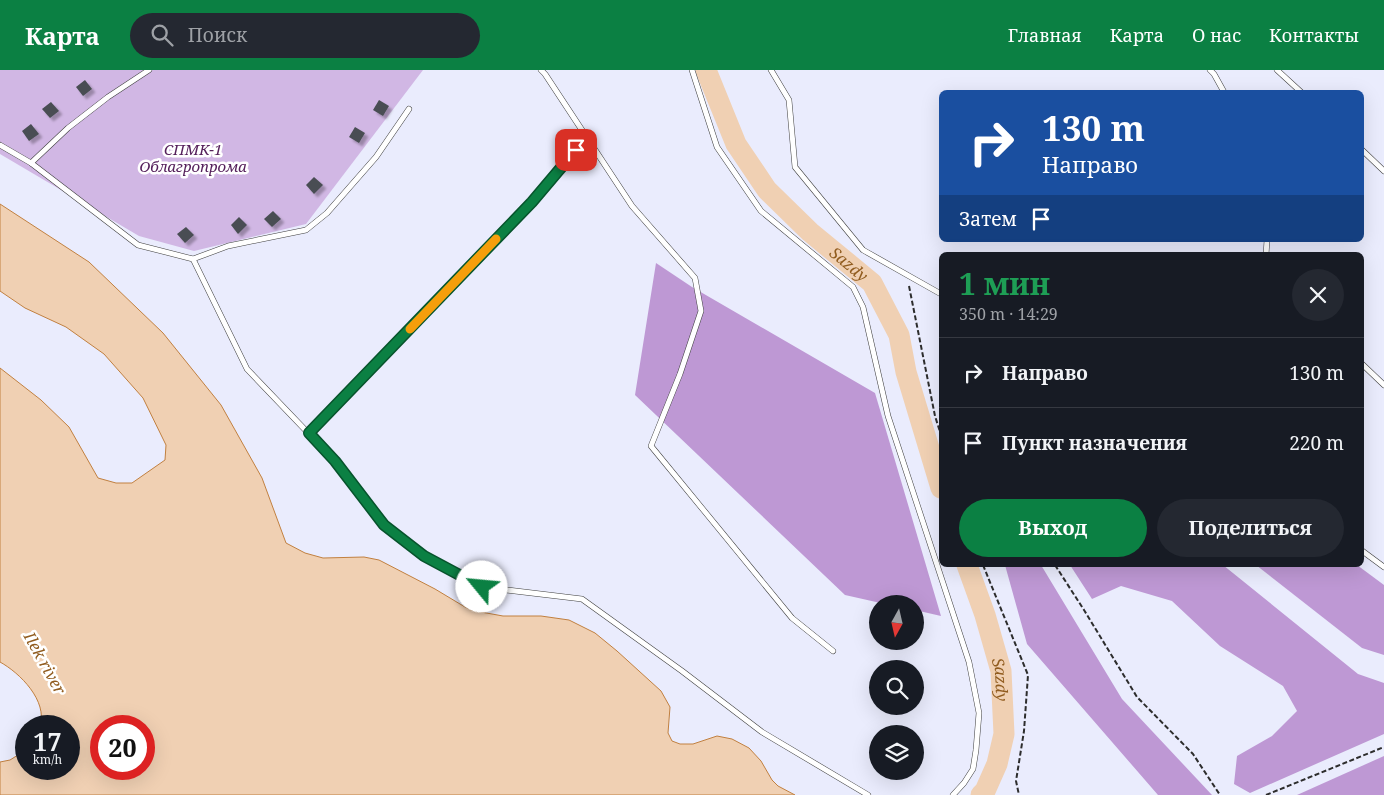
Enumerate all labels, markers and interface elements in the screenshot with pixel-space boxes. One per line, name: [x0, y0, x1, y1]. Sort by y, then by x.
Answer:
search box: [130, 13, 480, 58]
text: Карта: [25, 19, 100, 52]
icon: search: [148, 21, 176, 49]
text: Поиск: [188, 22, 247, 48]
text: Главная: [1008, 23, 1082, 47]
text: Карта: [1110, 23, 1164, 47]
text: О нас: [1192, 23, 1241, 47]
text: Контакты: [1269, 23, 1359, 47]
text: 130 m: [1042, 104, 1145, 151]
icon: right: [959, 110, 1024, 175]
pin: [555, 129, 597, 171]
icon: arrive: [562, 136, 590, 164]
park label: СПМК-1 Облагропрома: [139, 139, 247, 176]
text: Направо: [1042, 149, 1138, 179]
icon: arrive: [1027, 205, 1055, 233]
text: Затем: [959, 206, 1017, 232]
water label: Sazdy: [825, 242, 873, 287]
text: 1 мин: [959, 263, 1050, 304]
button: close: [1292, 269, 1344, 321]
text: 350 m · 14:29: [959, 303, 1058, 325]
icon: right: [959, 359, 987, 387]
text: Направо: [1002, 360, 1088, 386]
text: 130 m: [1289, 360, 1344, 386]
icon: arrive: [959, 429, 987, 457]
text: Пункт назначения: [1002, 430, 1187, 456]
text: 220 m: [1289, 430, 1344, 456]
button: Выход: [959, 499, 1147, 557]
button: Поделиться: [1157, 499, 1344, 557]
position arrow: [455, 560, 507, 612]
north arrow: [869, 595, 924, 650]
map controls: [869, 595, 924, 780]
water label: Ilek river: [18, 627, 71, 699]
water label: Sazdy: [987, 655, 1013, 702]
button: search: [869, 660, 924, 715]
speed limit sign: 20: [90, 715, 155, 780]
text: 17: [33, 724, 62, 758]
button: layers: [869, 725, 924, 780]
text: km/h: [33, 751, 62, 768]

